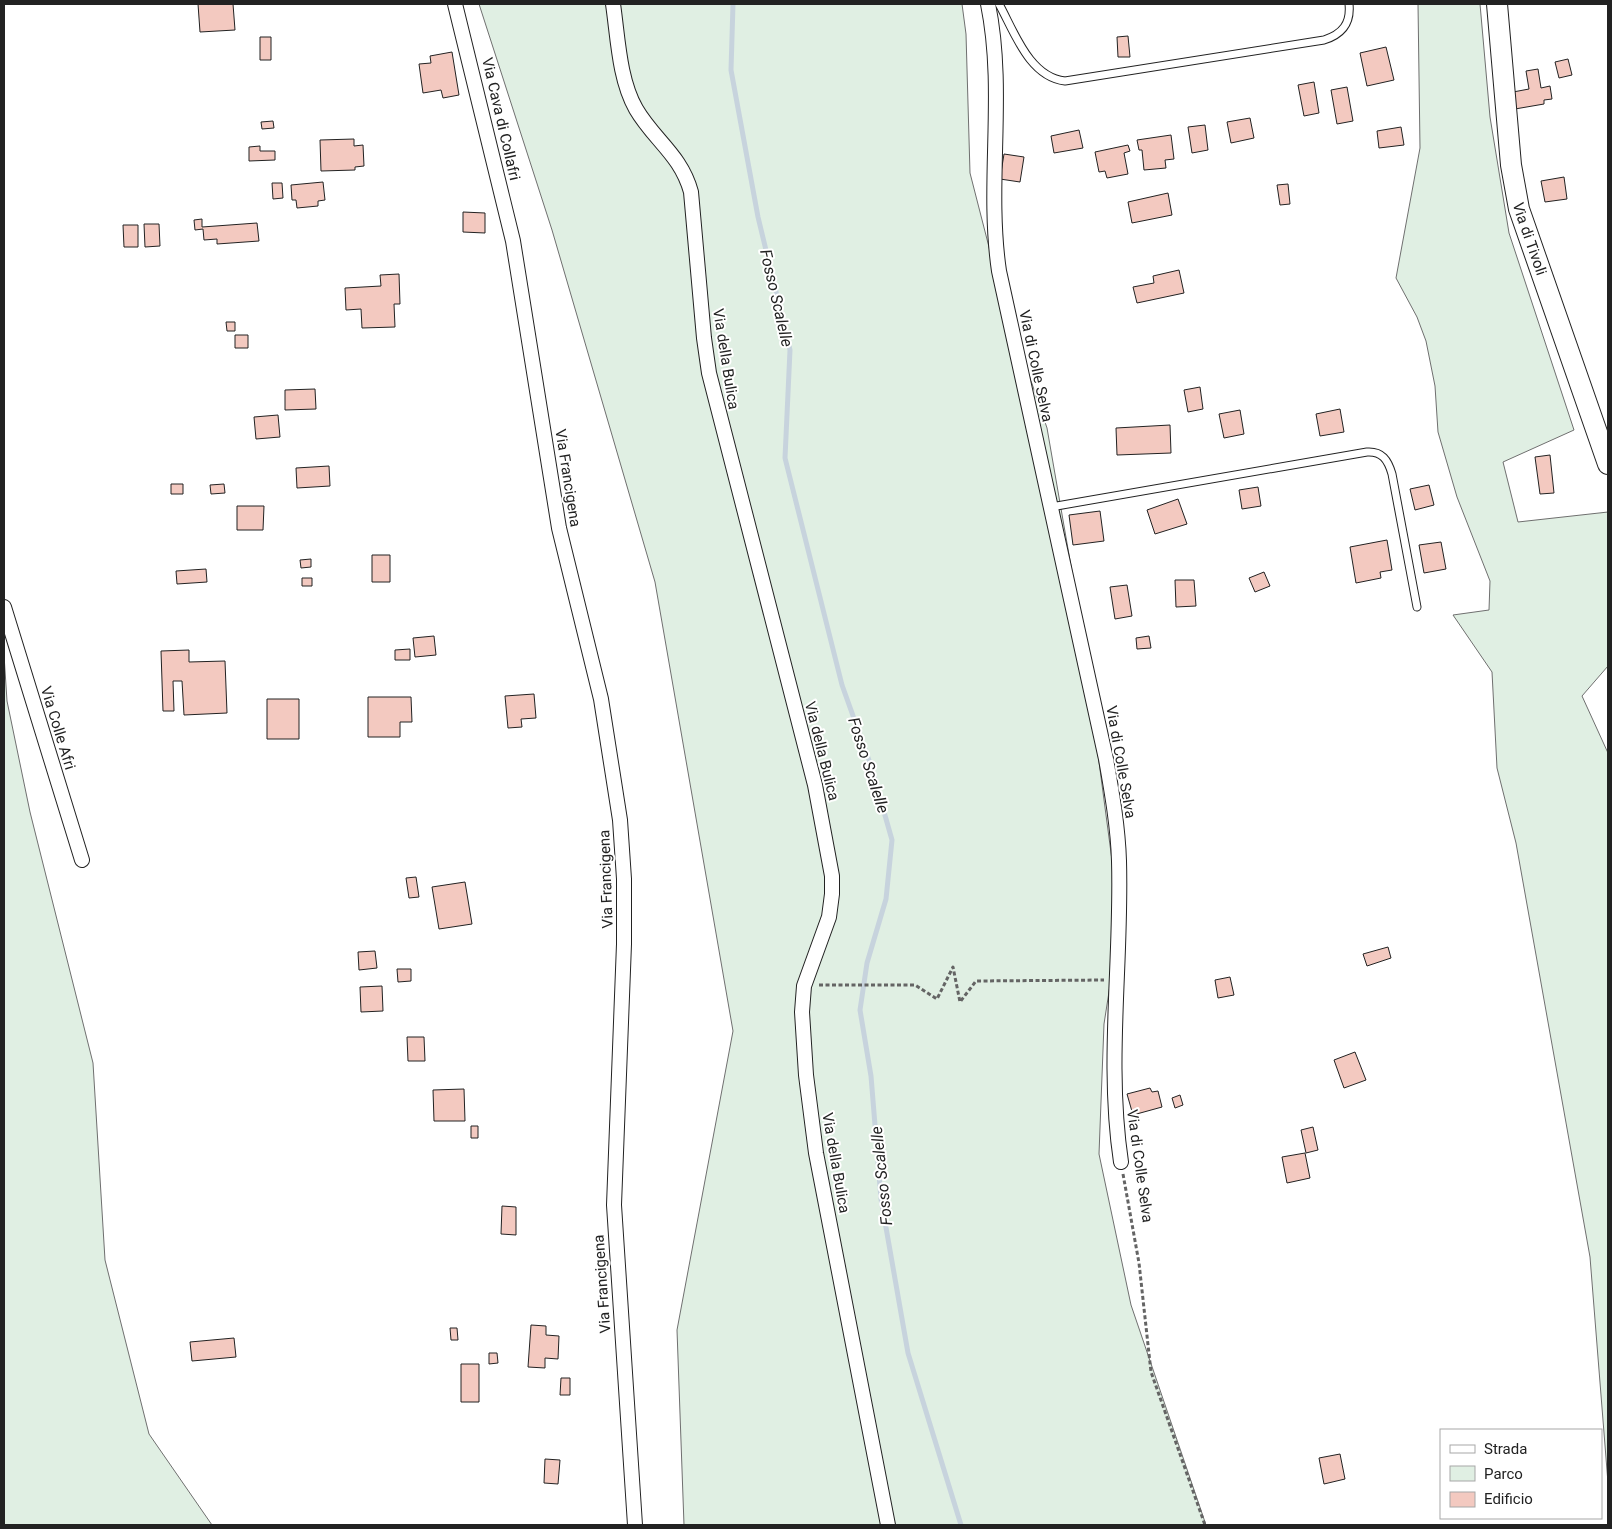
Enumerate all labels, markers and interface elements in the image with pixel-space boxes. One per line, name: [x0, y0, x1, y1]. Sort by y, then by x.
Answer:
street label: Via Cava di Collafri: [478, 56, 524, 182]
street label: Via di Tivoli: [1509, 201, 1551, 278]
water label: Fosso Scalelle: [756, 247, 797, 349]
street label: Via della Bulica: [709, 307, 743, 411]
street label: Via di Colle Selva: [1015, 308, 1057, 424]
street label: Via Francigena: [551, 428, 585, 528]
street label: Via Colle Afri: [37, 684, 79, 772]
street label: Via della Bulica: [801, 700, 843, 802]
street label: Via di Colle Selva: [1102, 704, 1140, 820]
water label: Fosso Scalelle: [844, 715, 893, 815]
street label: Via Francigena: [595, 829, 617, 929]
street label: Via di Colle Selva: [1123, 1108, 1157, 1224]
street label: Via della Bulica: [818, 1111, 854, 1215]
water label: Fosso Scalelle: [867, 1125, 896, 1226]
street label: Via Francigena: [590, 1234, 614, 1334]
legend: [1440, 1429, 1602, 1519]
text: Strada: [1484, 1440, 1527, 1458]
text: Parco: [1484, 1465, 1523, 1483]
text: Edificio: [1484, 1490, 1533, 1508]

